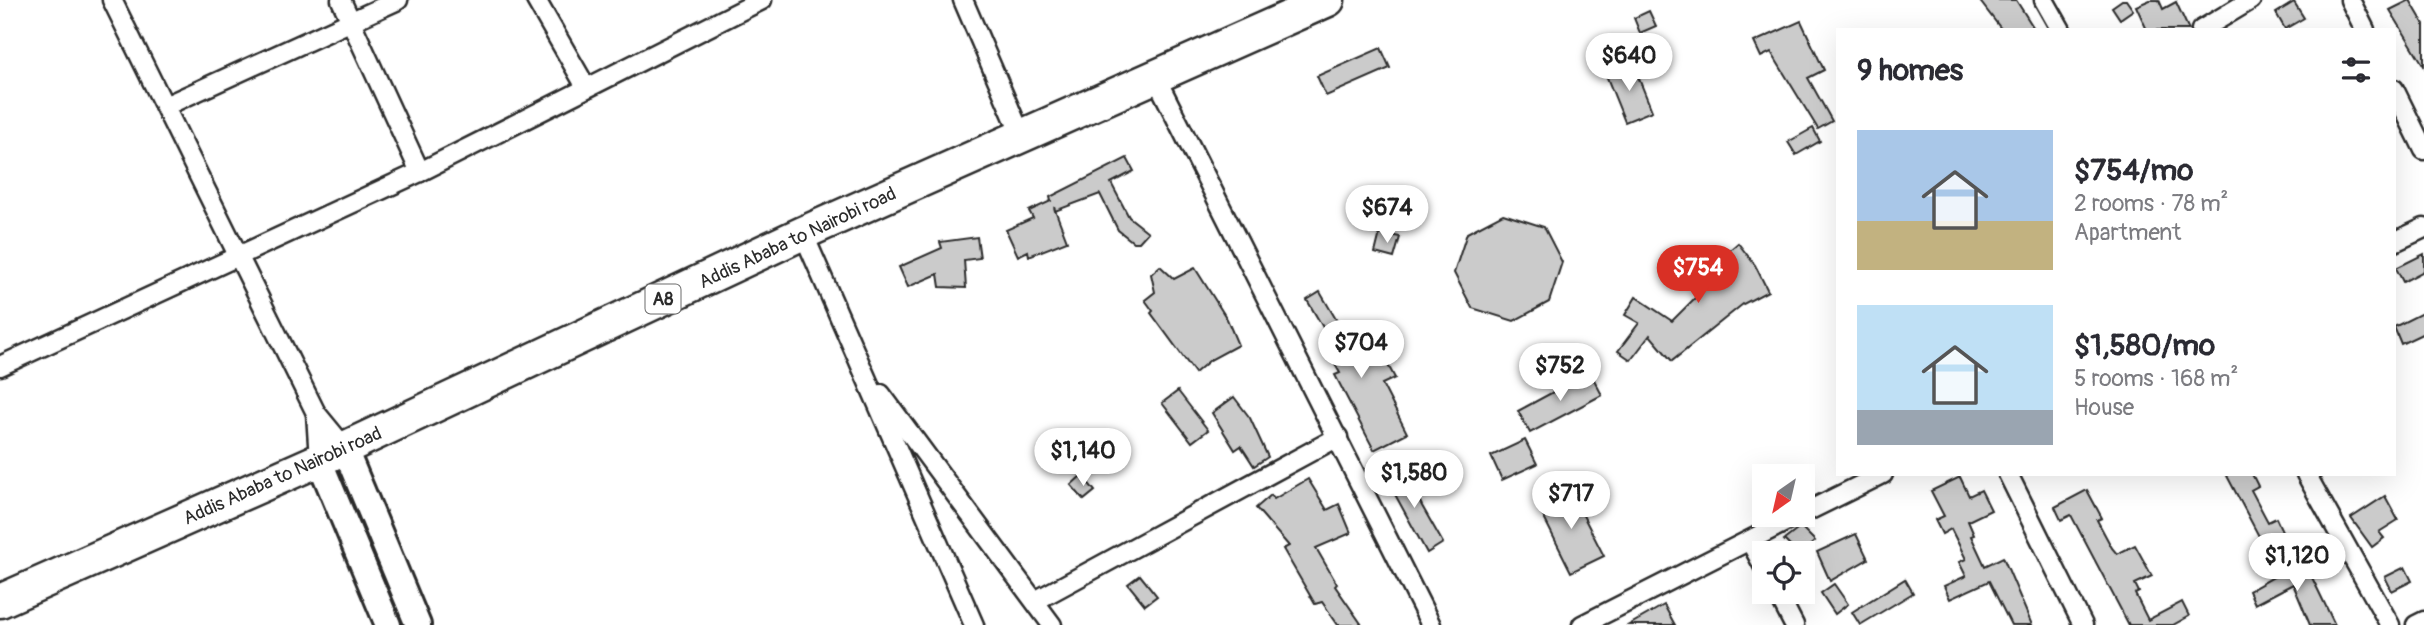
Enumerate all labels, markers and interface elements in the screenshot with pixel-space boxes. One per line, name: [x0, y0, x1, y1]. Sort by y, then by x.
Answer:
pin: $640: [1588, 34, 1670, 93]
text: $640: [1602, 41, 1656, 70]
icon: filters: [2337, 51, 2375, 89]
text: 9 homes: [1857, 52, 1963, 89]
text: $754/mo: [2074, 152, 2193, 189]
icon: home: [1913, 158, 1997, 242]
street label: Addis Ababa to Nairobi road: [695, 182, 900, 294]
pin: $674: [1346, 186, 1428, 245]
text: 2 rooms · 78 m²: [2074, 189, 2228, 218]
text: $674: [1361, 193, 1413, 222]
text: Apartment: [2074, 218, 2181, 247]
pin: $754: [1657, 246, 1739, 305]
text: $754: [1673, 253, 1723, 282]
road number: A8: [646, 284, 680, 314]
pin: $704: [1320, 320, 1402, 380]
text: $1,580/mo: [2074, 327, 2215, 364]
text: $704: [1334, 328, 1388, 357]
icon: home: [1913, 333, 1997, 417]
pin: $752: [1519, 344, 1601, 403]
text: $752: [1535, 351, 1585, 380]
text: 5 rooms · 168 m²: [2074, 364, 2238, 393]
text: House: [2074, 393, 2134, 422]
street label: Addis Ababa to Nairobi road: [179, 421, 385, 531]
pin: $1,140: [1026, 428, 1140, 488]
text: $1,140: [1050, 436, 1116, 465]
pin: $1,580: [1357, 450, 1471, 510]
text: $1,580: [1380, 458, 1448, 487]
north arrow: [1752, 464, 1815, 527]
map controls: [1752, 464, 1815, 604]
pin: $717: [1530, 472, 1612, 531]
text: $717: [1548, 479, 1594, 508]
pin: $1,120: [2240, 534, 2354, 593]
button: locate: [1752, 541, 1815, 604]
text: $1,120: [2265, 541, 2329, 570]

